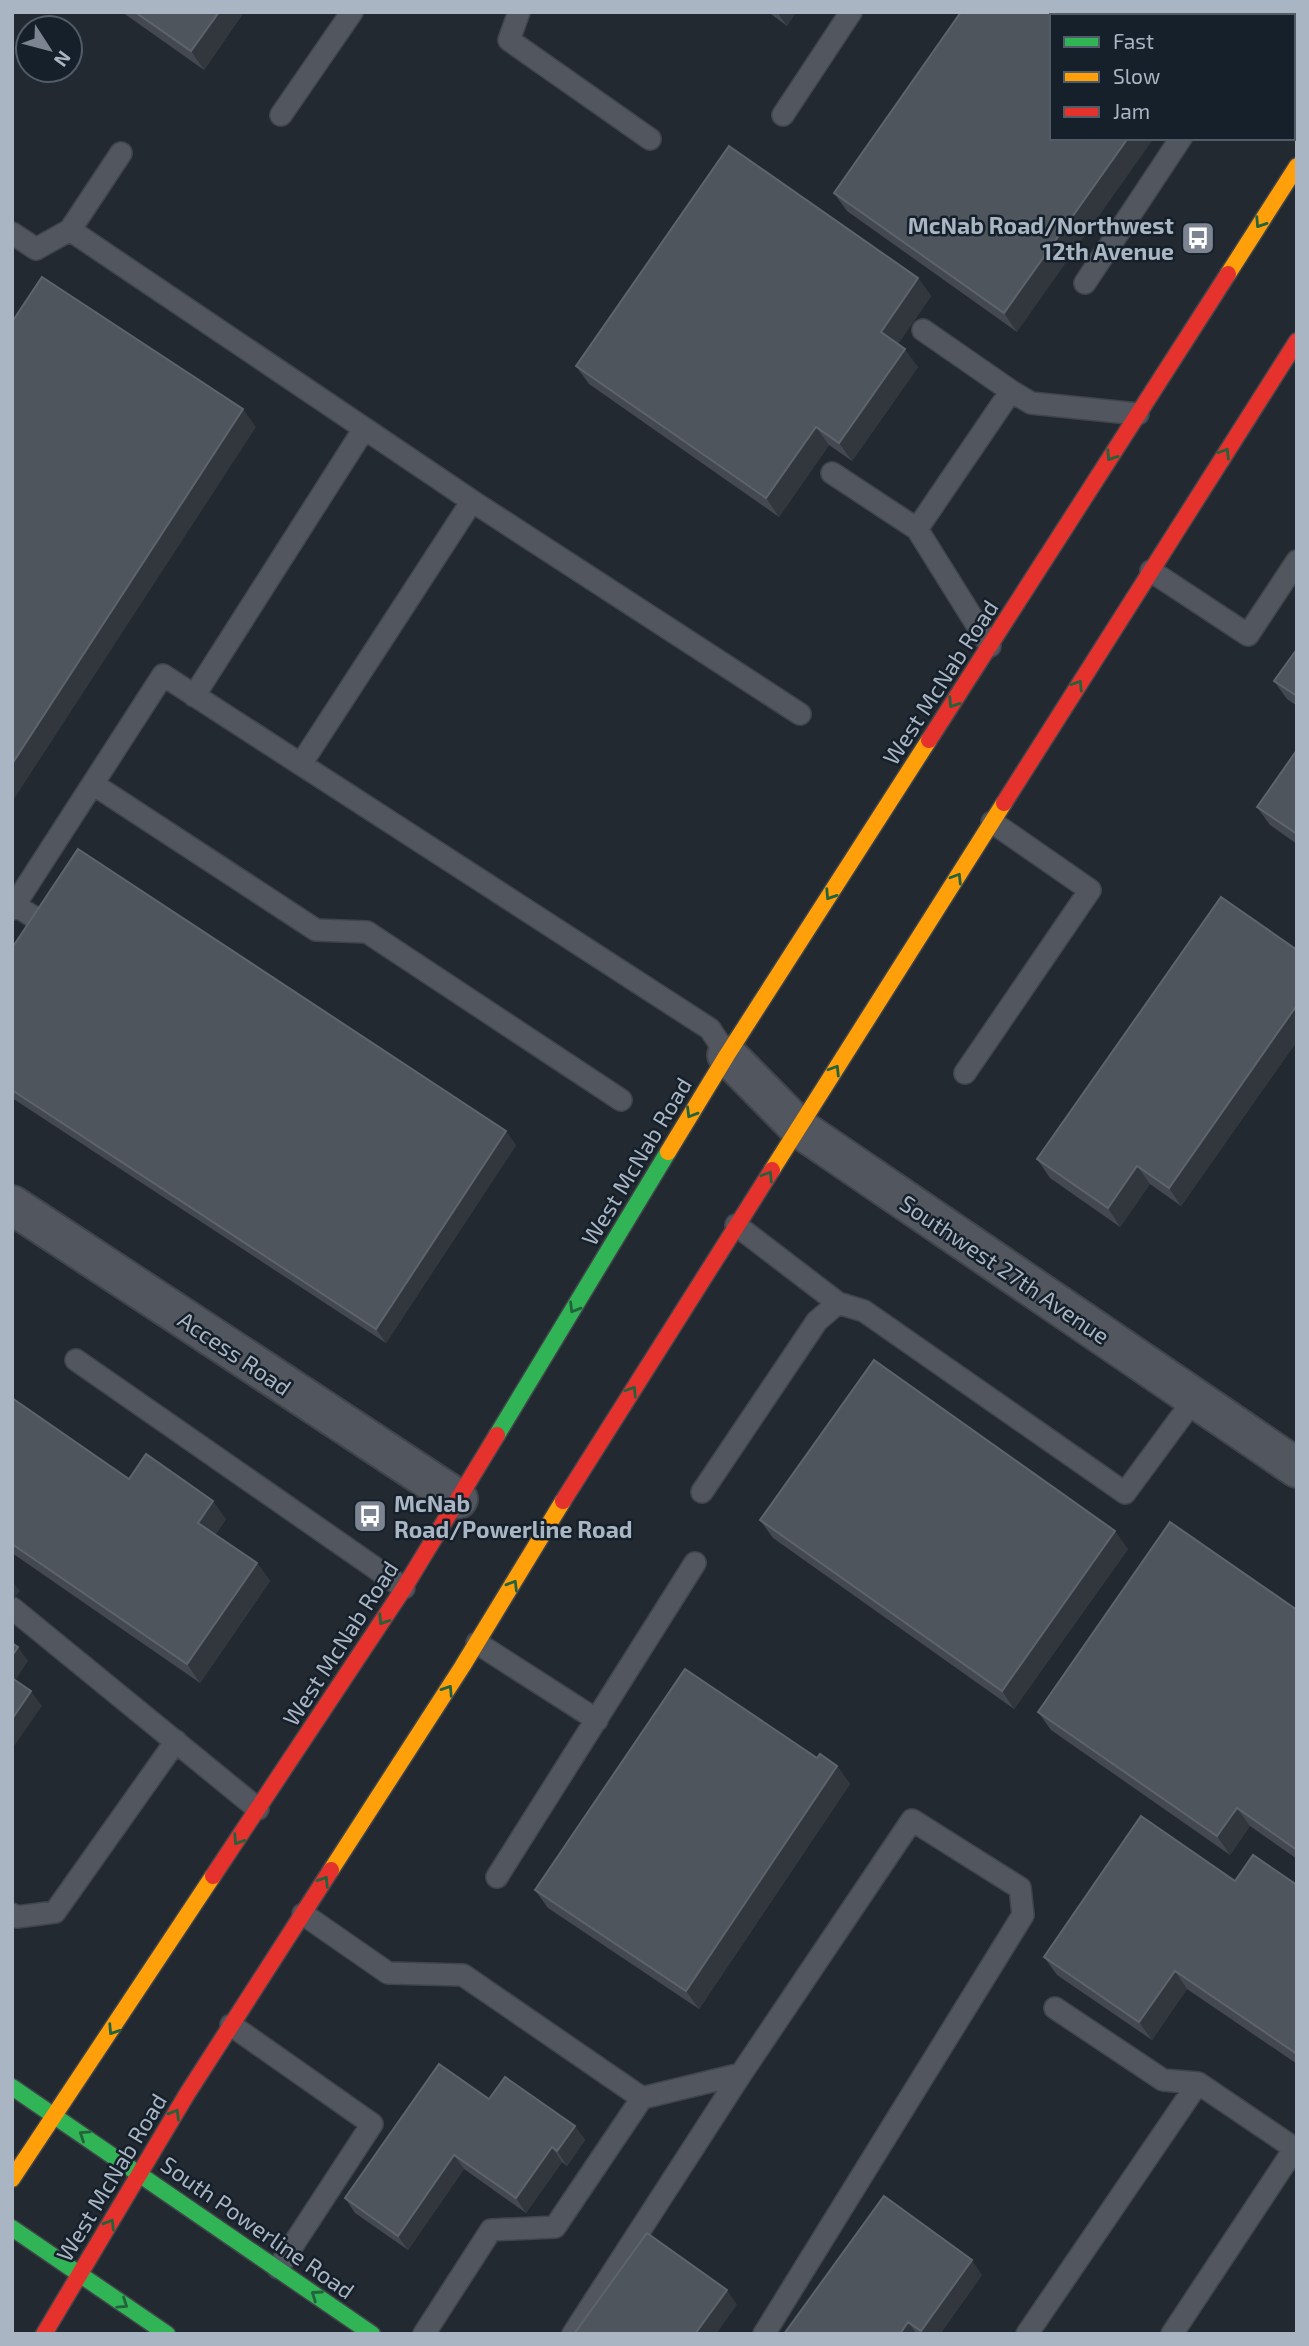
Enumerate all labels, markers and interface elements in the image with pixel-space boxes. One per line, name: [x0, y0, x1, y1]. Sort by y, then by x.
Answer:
north arrow: [14, 14, 84, 84]
legend: [1050, 14, 1295, 140]
text: Fast: [1113, 28, 1154, 53]
text: N: [50, 47, 76, 72]
text: Slow: [1113, 63, 1160, 88]
text: Jam: [1113, 98, 1150, 123]
place label: McNab Road/Northwest 12th Avenue: [908, 211, 1174, 265]
one-way arrow: [1255, 216, 1268, 229]
bus stop icon: McNab Road/Northwest 12th Avenue: [1179, 219, 1217, 257]
one-way arrow: [1217, 448, 1230, 461]
one-way arrow: [1106, 449, 1119, 462]
street label: West McNab Road: [876, 594, 1004, 770]
one-way arrow: [1070, 680, 1083, 693]
one-way arrow: [948, 695, 961, 708]
one-way arrow: [948, 872, 961, 885]
one-way arrow: [825, 887, 838, 900]
one-way arrow: [827, 1065, 839, 1078]
street label: West McNab Road: [575, 1072, 697, 1250]
one-way arrow: [687, 1106, 700, 1119]
one-way arrow: [759, 1171, 772, 1184]
street label: Southwest 27th Avenue: [895, 1188, 1115, 1350]
one-way arrow: [569, 1300, 582, 1313]
street label: Access Road: [173, 1305, 297, 1401]
one-way arrow: [623, 1386, 636, 1399]
place label: McNab Road/Powerline Road: [394, 1489, 633, 1543]
bus stop icon: McNab Road/Powerline Road: [351, 1497, 389, 1535]
street label: West McNab Road: [276, 1555, 404, 1731]
one-way arrow: [505, 1580, 518, 1593]
one-way arrow: [378, 1612, 391, 1625]
one-way arrow: [439, 1685, 452, 1698]
one-way arrow: [233, 1832, 246, 1845]
one-way arrow: [316, 1876, 329, 1889]
one-way arrow: [108, 2022, 121, 2035]
street label: West McNab Road: [50, 2088, 172, 2266]
one-way arrow: [167, 2109, 180, 2122]
one-way arrow: [79, 2131, 92, 2143]
street label: South Powerline Road: [156, 2150, 360, 2304]
one-way arrow: [102, 2218, 115, 2231]
one-way arrow: [311, 2291, 324, 2303]
one-way arrow: [115, 2296, 128, 2308]

